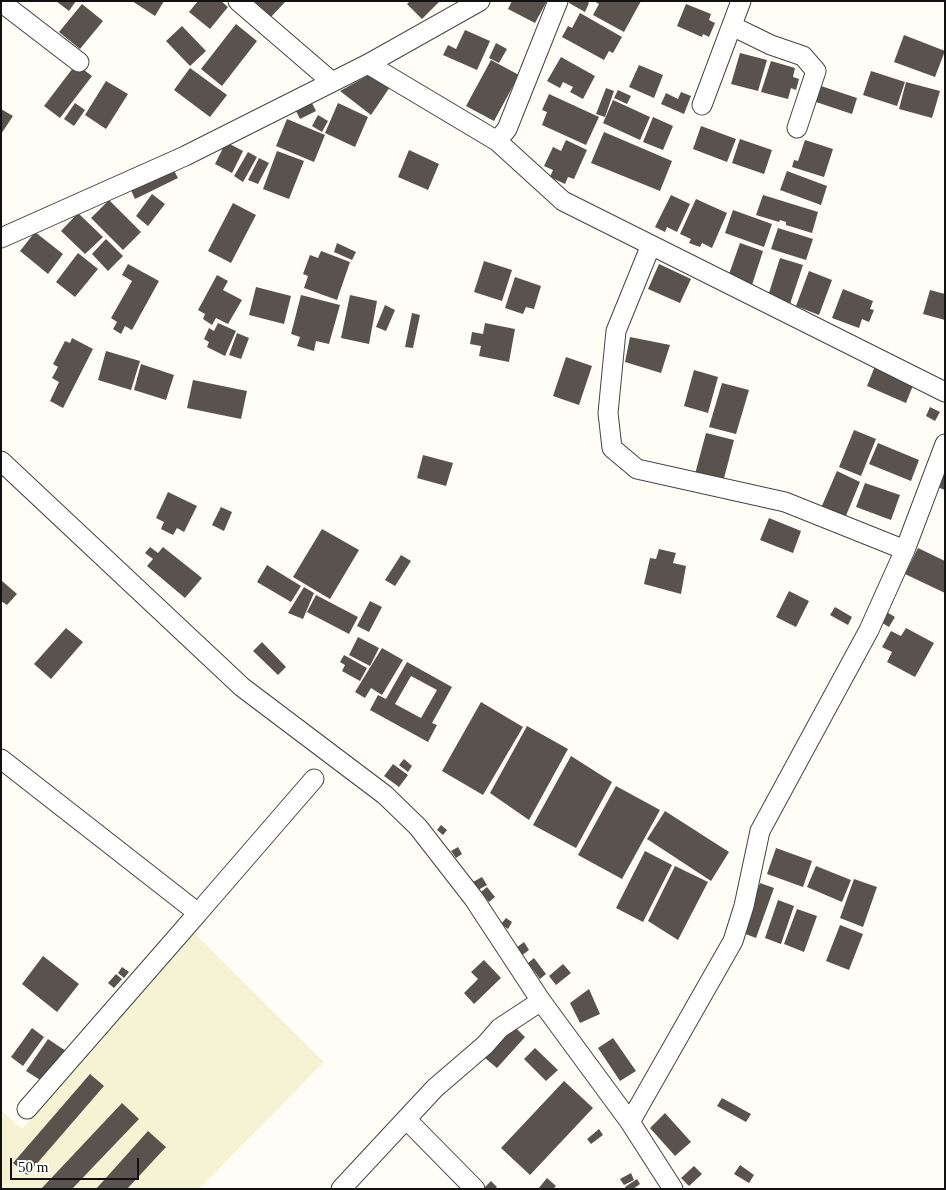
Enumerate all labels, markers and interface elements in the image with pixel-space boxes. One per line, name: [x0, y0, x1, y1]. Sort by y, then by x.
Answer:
scale bar: [12, 1148, 141, 1180]
text: 50 m: [18, 1159, 48, 1175]

